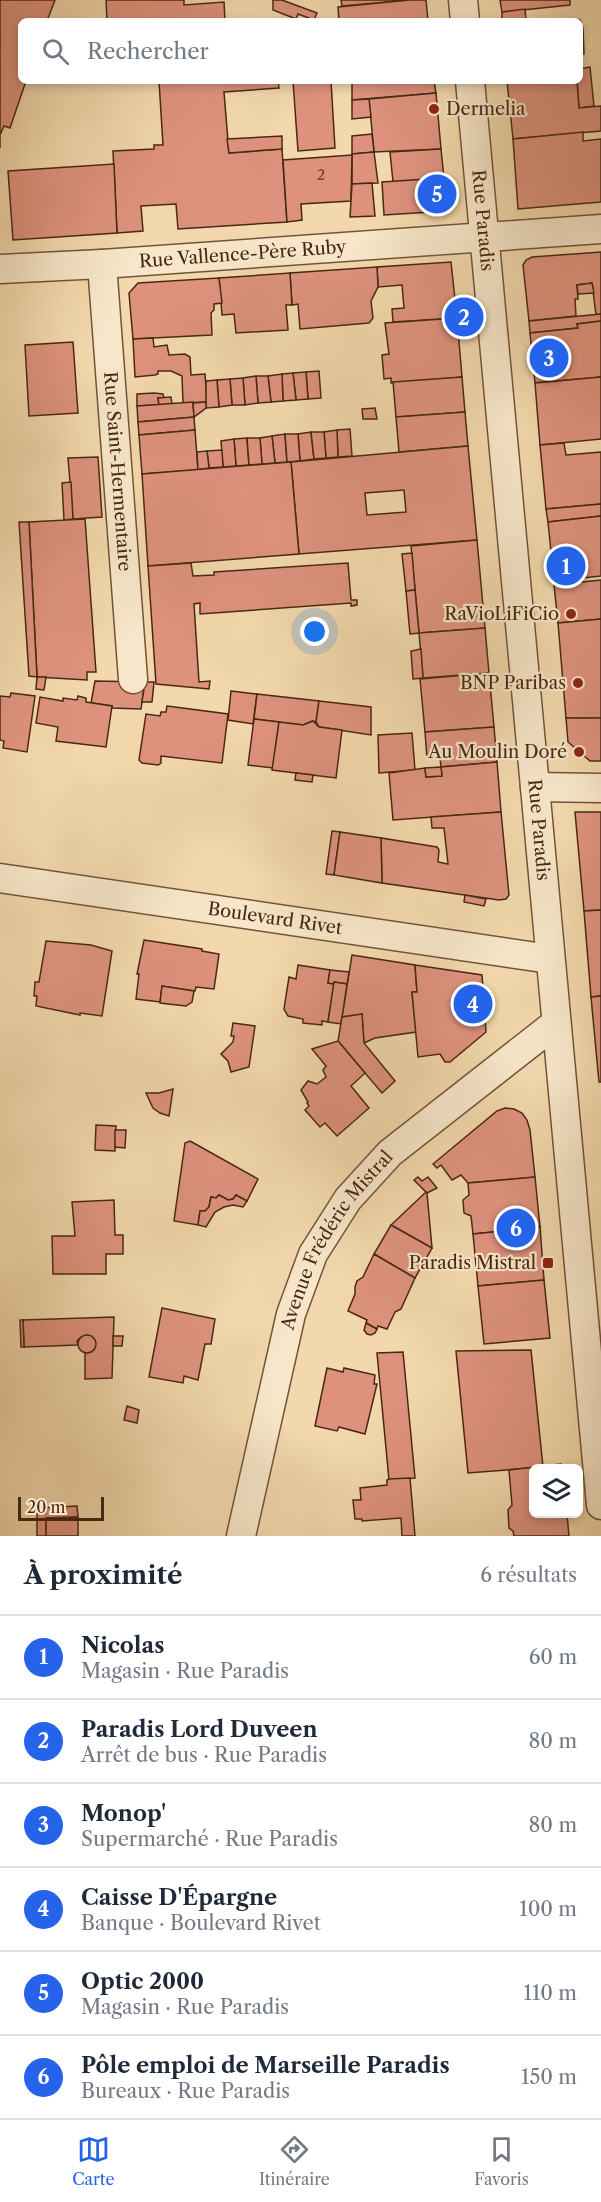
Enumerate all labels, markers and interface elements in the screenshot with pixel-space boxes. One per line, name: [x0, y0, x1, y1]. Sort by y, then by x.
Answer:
search box: [18, 18, 583, 84]
icon: search: [39, 35, 72, 68]
text: Rechercher: [87, 38, 209, 65]
place label: Dermelia: [446, 98, 526, 120]
marker: Dermelia: [427, 102, 441, 116]
house number: 2: [317, 165, 325, 184]
street label: Rue Paradis: [467, 169, 498, 272]
pin: 5: [418, 172, 456, 216]
street label: Rue Vallence-Père Ruby: [138, 236, 348, 272]
pin: 2: [444, 294, 484, 340]
pin: 3: [530, 336, 568, 380]
street label: Rue Saint-Hermentaire: [99, 371, 136, 572]
pin: 1: [546, 544, 586, 588]
place label: RaVioLiFiCio: [444, 603, 559, 625]
marker: RaVioLiFiCio: [564, 607, 578, 621]
your location: [300, 617, 329, 646]
place label: BNP Paribas: [460, 672, 566, 694]
marker: BNP Paribas: [571, 676, 585, 690]
place label: Au Moulin Doré: [427, 741, 567, 763]
marker: Au Moulin Doré: [572, 745, 586, 759]
street label: Rue Paradis: [523, 778, 554, 881]
street label: Boulevard Rivet: [206, 898, 344, 939]
pin: 4: [454, 982, 492, 1026]
street label: Avenue Frédéric Mistral: [277, 1146, 398, 1333]
pin: 6: [496, 1206, 536, 1250]
place label: Paradis Mistral: [409, 1252, 536, 1274]
marker: Paradis Mistral: [541, 1256, 555, 1270]
map controls: [529, 1464, 583, 1518]
button: layers: [529, 1464, 583, 1518]
scale bar: [18, 1494, 104, 1522]
text: 20 m: [27, 1497, 66, 1517]
text: À proximité: [24, 1559, 183, 1591]
text: 6 résultats: [480, 1563, 577, 1587]
text: Nicolas: [81, 1632, 165, 1659]
text: 1: [39, 1645, 48, 1669]
text: 60 m: [529, 1645, 577, 1669]
text: Magasin · Rue Paradis: [81, 1659, 289, 1683]
text: Paradis Lord Duveen: [81, 1716, 318, 1743]
text: 2: [38, 1729, 49, 1753]
text: 80 m: [529, 1729, 577, 1753]
text: Arrêt de bus · Rue Paradis: [81, 1743, 327, 1767]
text: Monop': [81, 1800, 166, 1827]
text: 3: [38, 1813, 49, 1837]
text: 80 m: [529, 1813, 577, 1837]
text: Supermarché · Rue Paradis: [81, 1827, 338, 1851]
text: Caisse D'Épargne: [81, 1884, 277, 1911]
text: 4: [38, 1897, 49, 1921]
text: 100 m: [519, 1897, 577, 1921]
text: Banque · Boulevard Rivet: [81, 1911, 321, 1935]
text: Optic 2000: [81, 1968, 204, 1995]
text: 5: [38, 1981, 49, 2005]
text: 110 m: [524, 1981, 577, 2005]
text: Magasin · Rue Paradis: [81, 1995, 289, 2019]
text: Pôle emploi de Marseille Paradis: [81, 2052, 450, 2079]
text: 6: [38, 2065, 49, 2089]
text: 150 m: [521, 2065, 577, 2089]
text: Bureaux · Rue Paradis: [81, 2079, 290, 2103]
tab: Carte: [72, 2133, 114, 2189]
tab: Itinéraire: [259, 2133, 330, 2189]
tab: Favoris: [474, 2133, 529, 2189]

